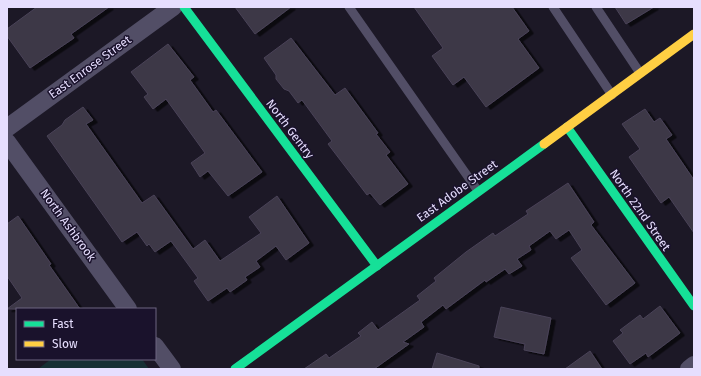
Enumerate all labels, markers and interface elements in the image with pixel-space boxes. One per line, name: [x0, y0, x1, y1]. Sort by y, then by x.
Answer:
street label: East Enrose Street: [46, 32, 134, 102]
street label: North Gentry: [263, 97, 317, 161]
street label: East Adobe Street: [414, 157, 501, 225]
street label: North 22nd Street: [607, 167, 674, 254]
street label: North Ashbrook: [37, 186, 99, 264]
legend: [16, 308, 156, 360]
text: Fast: [52, 317, 74, 331]
text: Slow: [52, 337, 78, 351]

